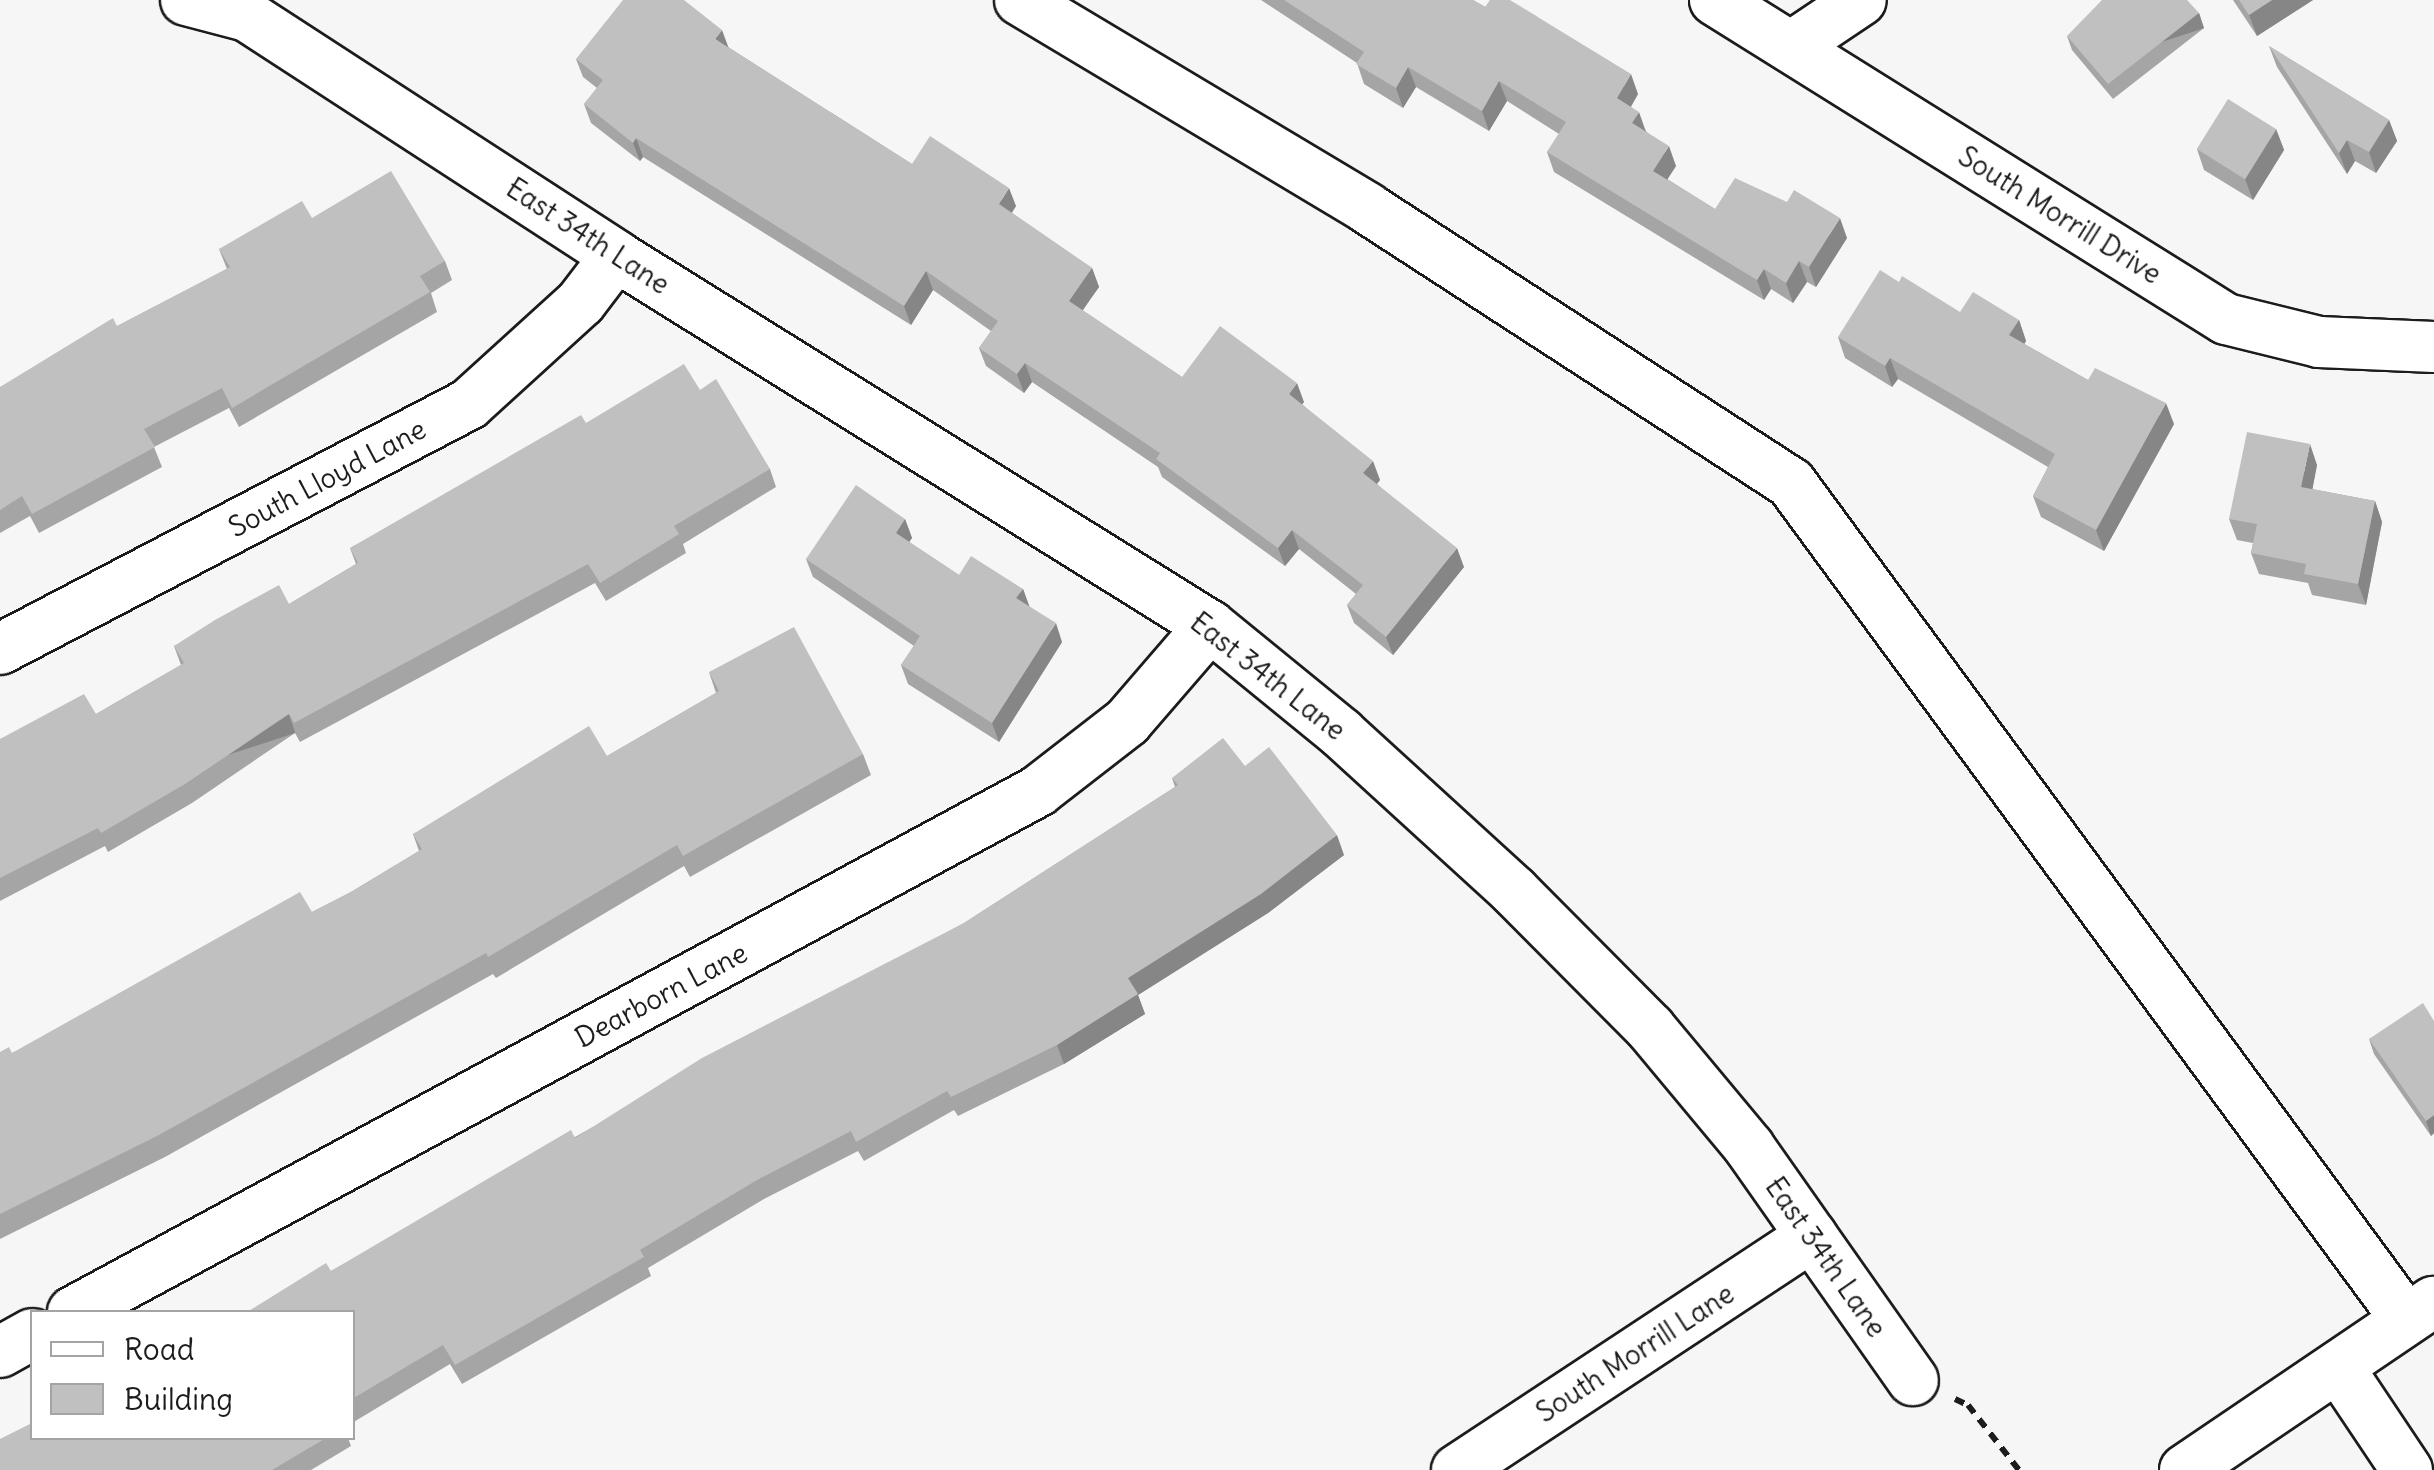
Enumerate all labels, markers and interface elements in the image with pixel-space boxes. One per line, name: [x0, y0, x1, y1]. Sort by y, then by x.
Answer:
street label: South Morrill Drive: [1952, 139, 2168, 291]
street label: East 34th Lane: [500, 171, 676, 301]
street label: South Lloyd Lane: [223, 412, 431, 544]
street label: East 34th Lane: [1184, 605, 1352, 747]
street label: Dearborn Lane: [569, 936, 753, 1054]
street label: East 34th Lane: [1758, 1171, 1894, 1343]
street label: South Morrill Lane: [1530, 1277, 1740, 1429]
legend: [30, 1310, 355, 1440]
text: Road: [124, 1330, 194, 1368]
text: Building: [124, 1380, 233, 1418]

